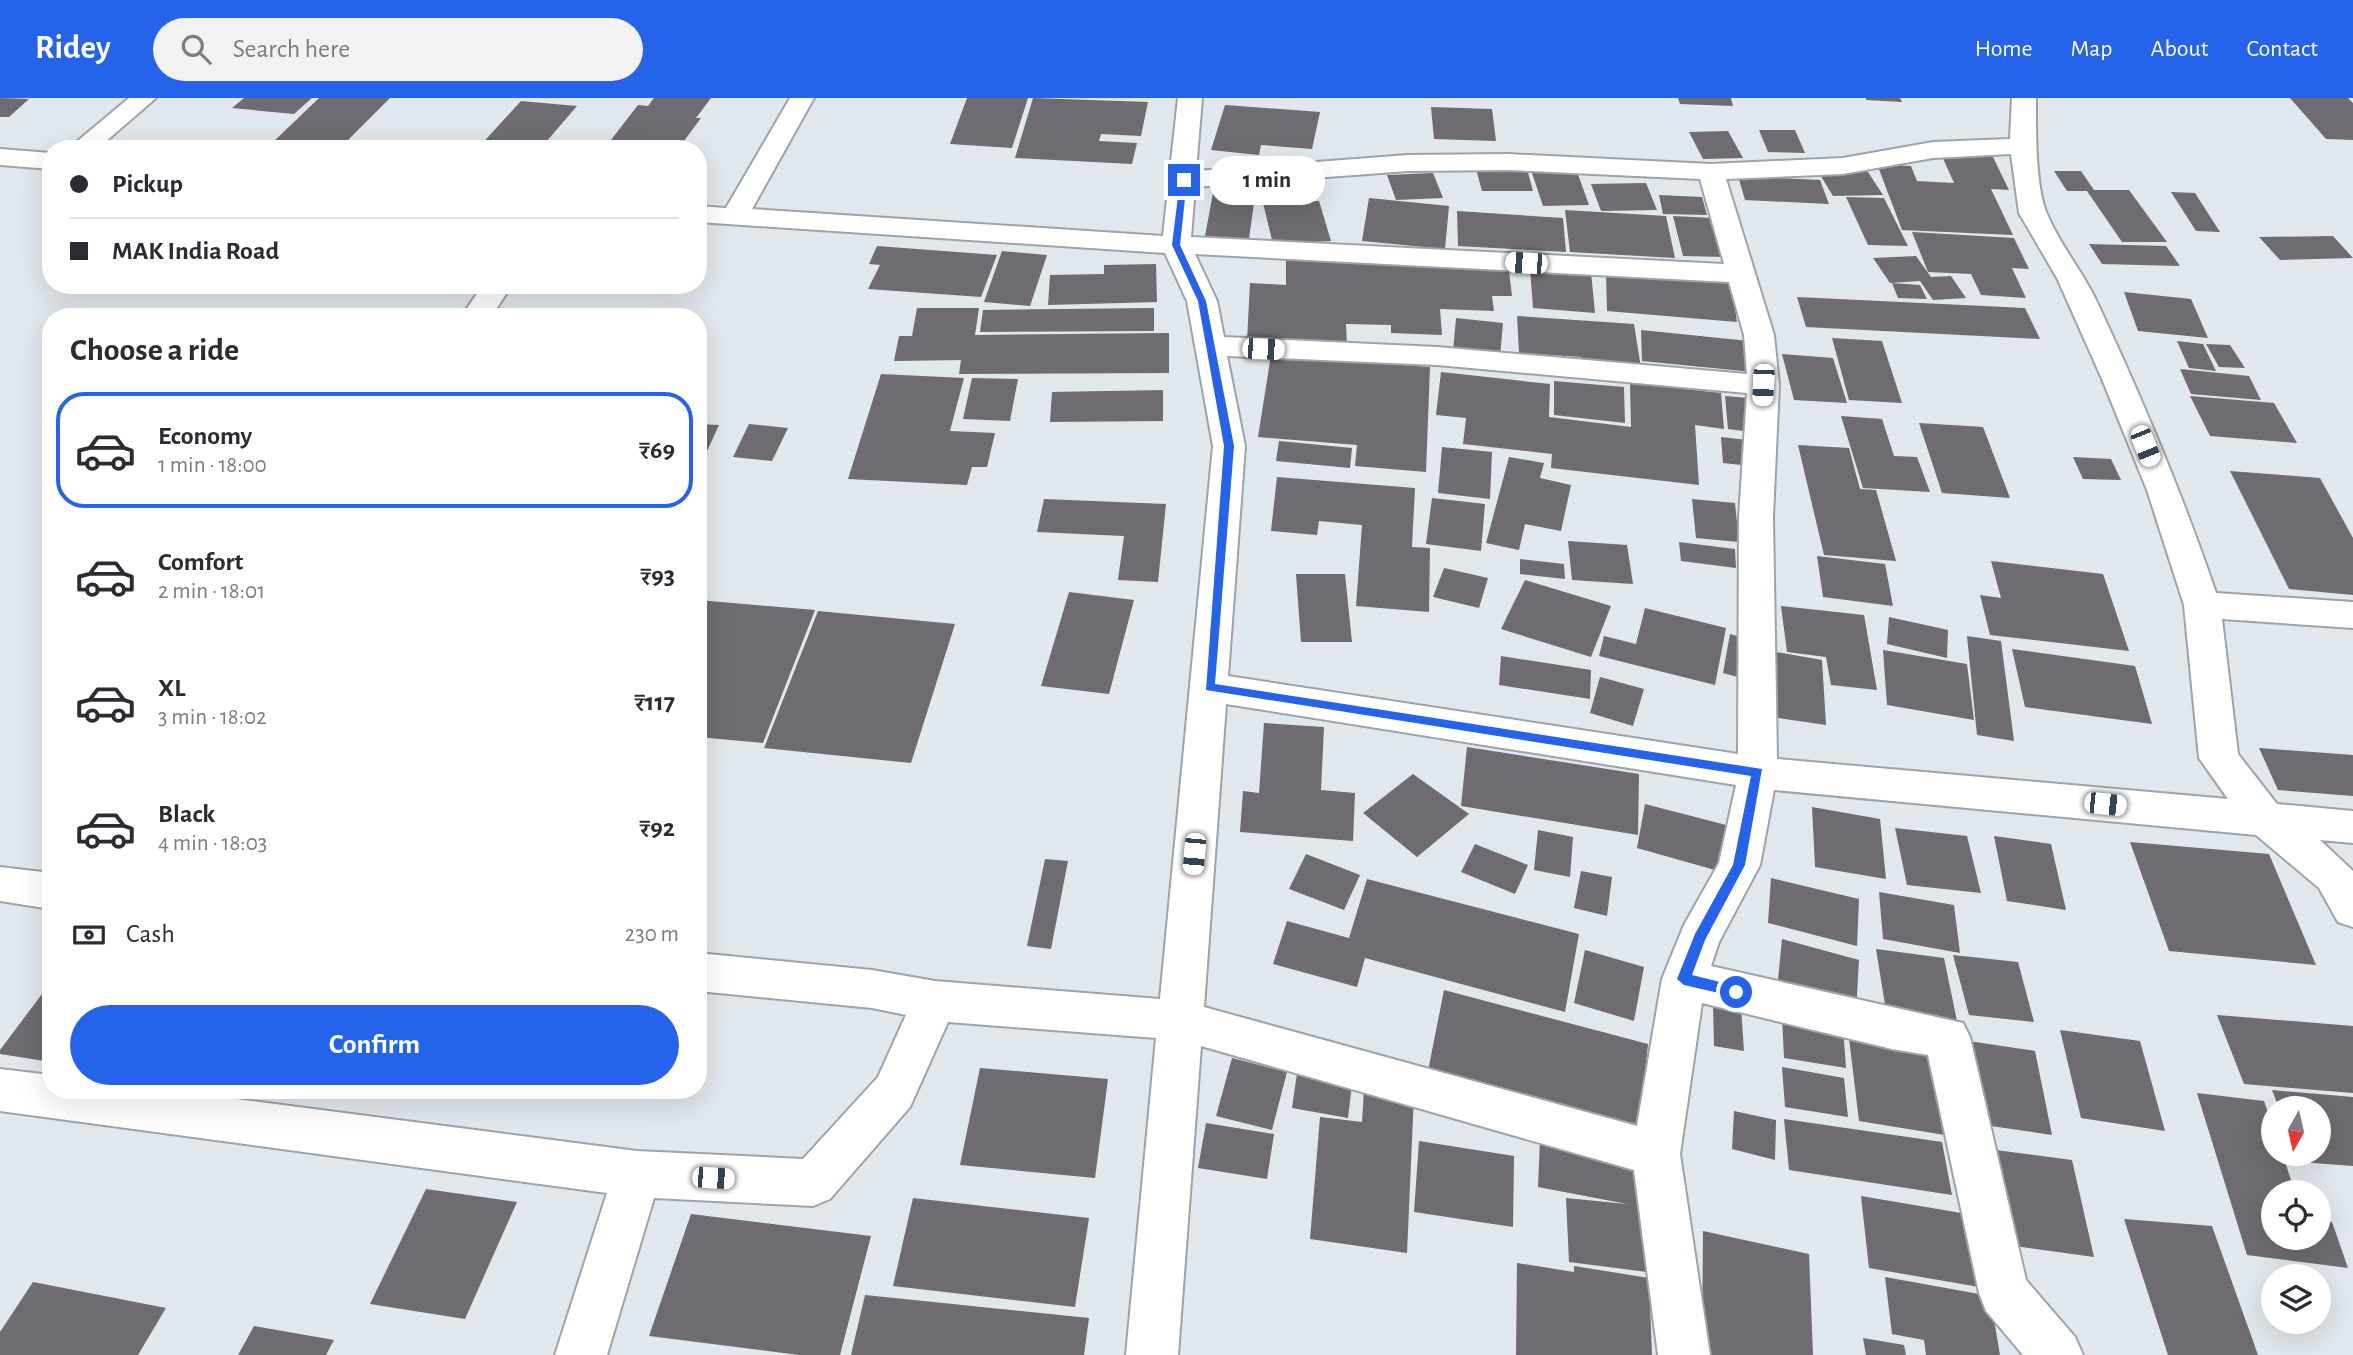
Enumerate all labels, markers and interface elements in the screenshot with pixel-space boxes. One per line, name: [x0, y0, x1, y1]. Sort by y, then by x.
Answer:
search box: [153, 18, 643, 81]
icon: search: [177, 30, 215, 68]
text: Ridey: [35, 32, 111, 65]
text: Search here: [233, 36, 350, 62]
text: Home: [1975, 37, 2033, 61]
text: Map: [2071, 37, 2113, 61]
text: About: [2151, 37, 2208, 61]
text: Contact: [2246, 37, 2318, 61]
callout: 1 min: [1208, 155, 1324, 204]
route end: [1168, 164, 1200, 196]
text: 1 min: [1243, 169, 1291, 192]
text: Pickup: [112, 171, 183, 197]
text: MAK India Road: [112, 238, 279, 264]
car: [1505, 251, 1548, 275]
text: Choose a ride: [70, 334, 239, 366]
car: [1242, 338, 1285, 360]
car: [1752, 363, 1775, 407]
icon: car: [74, 419, 137, 482]
text: Economy: [158, 423, 252, 449]
car: [2128, 423, 2163, 469]
text: ₹69: [639, 437, 675, 463]
text: 1 min · 18:00: [158, 454, 267, 477]
icon: car: [74, 545, 137, 608]
text: Comfort: [158, 549, 243, 575]
text: ₹93: [640, 563, 675, 589]
text: 2 min · 18:01: [158, 580, 265, 603]
icon: car: [74, 671, 137, 734]
text: XL: [158, 675, 185, 701]
text: ₹117: [634, 689, 675, 715]
text: 3 min · 18:02: [158, 706, 267, 729]
car: [2084, 791, 2127, 817]
icon: car: [74, 797, 137, 860]
text: Black: [158, 801, 215, 827]
text: ₹92: [639, 815, 675, 841]
text: 4 min · 18:03: [158, 832, 267, 855]
car: [1182, 832, 1207, 876]
icon: cash: [70, 916, 108, 954]
text: Cash: [126, 921, 175, 947]
text: 230 m: [625, 923, 679, 946]
route start: [1720, 976, 1752, 1008]
button: Confirm: [70, 1005, 679, 1085]
north arrow: [2261, 1096, 2331, 1166]
map controls: [2261, 1096, 2331, 1334]
car: [692, 1166, 735, 1190]
button: locate: [2261, 1180, 2331, 1250]
button: layers: [2261, 1264, 2331, 1334]

